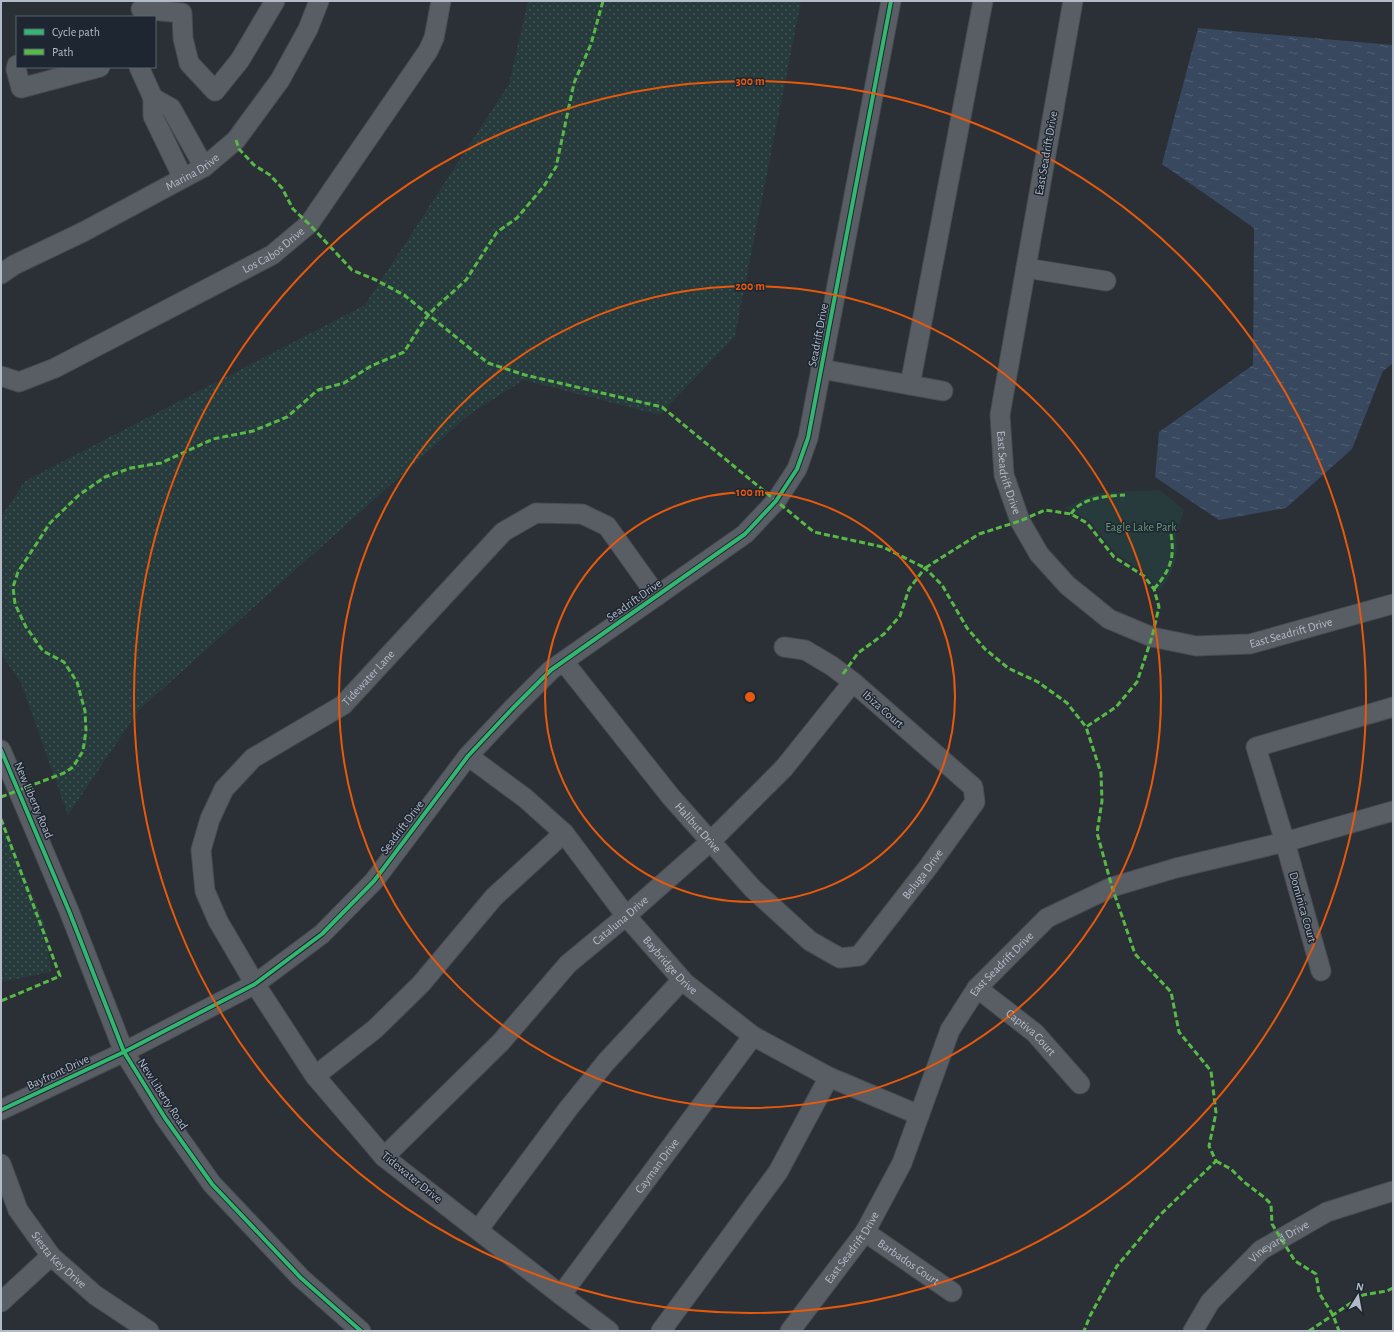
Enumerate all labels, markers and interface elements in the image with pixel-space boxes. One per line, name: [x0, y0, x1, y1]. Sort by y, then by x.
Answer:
legend: [16, 16, 156, 68]
text: Cycle path: [52, 26, 100, 39]
text: Path: [52, 46, 74, 58]
text: 300 m: [735, 75, 765, 87]
street label: East Seadrift Drive: [1033, 110, 1059, 196]
street label: Marina Drive: [163, 151, 221, 193]
street label: Los Cabos Drive: [240, 225, 307, 275]
text: 200 m: [735, 280, 765, 292]
street label: Seadrift Drive: [806, 302, 830, 368]
street label: East Seadrift Drive: [995, 430, 1023, 516]
text: 100 m: [736, 486, 764, 498]
park label: Eagle Lake Park: [1105, 521, 1177, 533]
street label: Seadrift Drive: [604, 577, 664, 623]
street label: East Seadrift Drive: [1248, 615, 1334, 650]
street label: Tidewater Lane: [340, 648, 397, 708]
street label: Ibiza Court: [860, 688, 906, 730]
centre of rings: [743, 690, 757, 704]
street label: New Liberty Road: [12, 760, 56, 840]
street label: Seadrift Drive: [378, 798, 426, 856]
street label: Halibut Drive: [673, 800, 723, 855]
street label: Beluga Drive: [900, 847, 945, 901]
street label: Dominica Court: [1287, 870, 1319, 944]
street label: Cataluna Drive: [590, 893, 650, 947]
street label: East Seadrift Drive: [967, 929, 1036, 998]
street label: Baybridge Drive: [641, 934, 700, 996]
street label: Captiva Court: [1004, 1007, 1058, 1058]
street label: Bayfront Drive: [25, 1052, 91, 1093]
street label: New Liberty Road: [135, 1056, 190, 1132]
street label: Cayman Drive: [633, 1136, 681, 1195]
street label: Tidewater Drive: [379, 1149, 445, 1205]
street label: East Seadrift Drive: [822, 1209, 881, 1286]
street label: Vineyard Drive: [1246, 1218, 1311, 1265]
street label: Siesta Key Drive: [29, 1229, 89, 1291]
street label: Barbados Court: [876, 1237, 942, 1287]
north arrow: [1338, 1276, 1378, 1316]
text: N: [1355, 1281, 1365, 1293]

